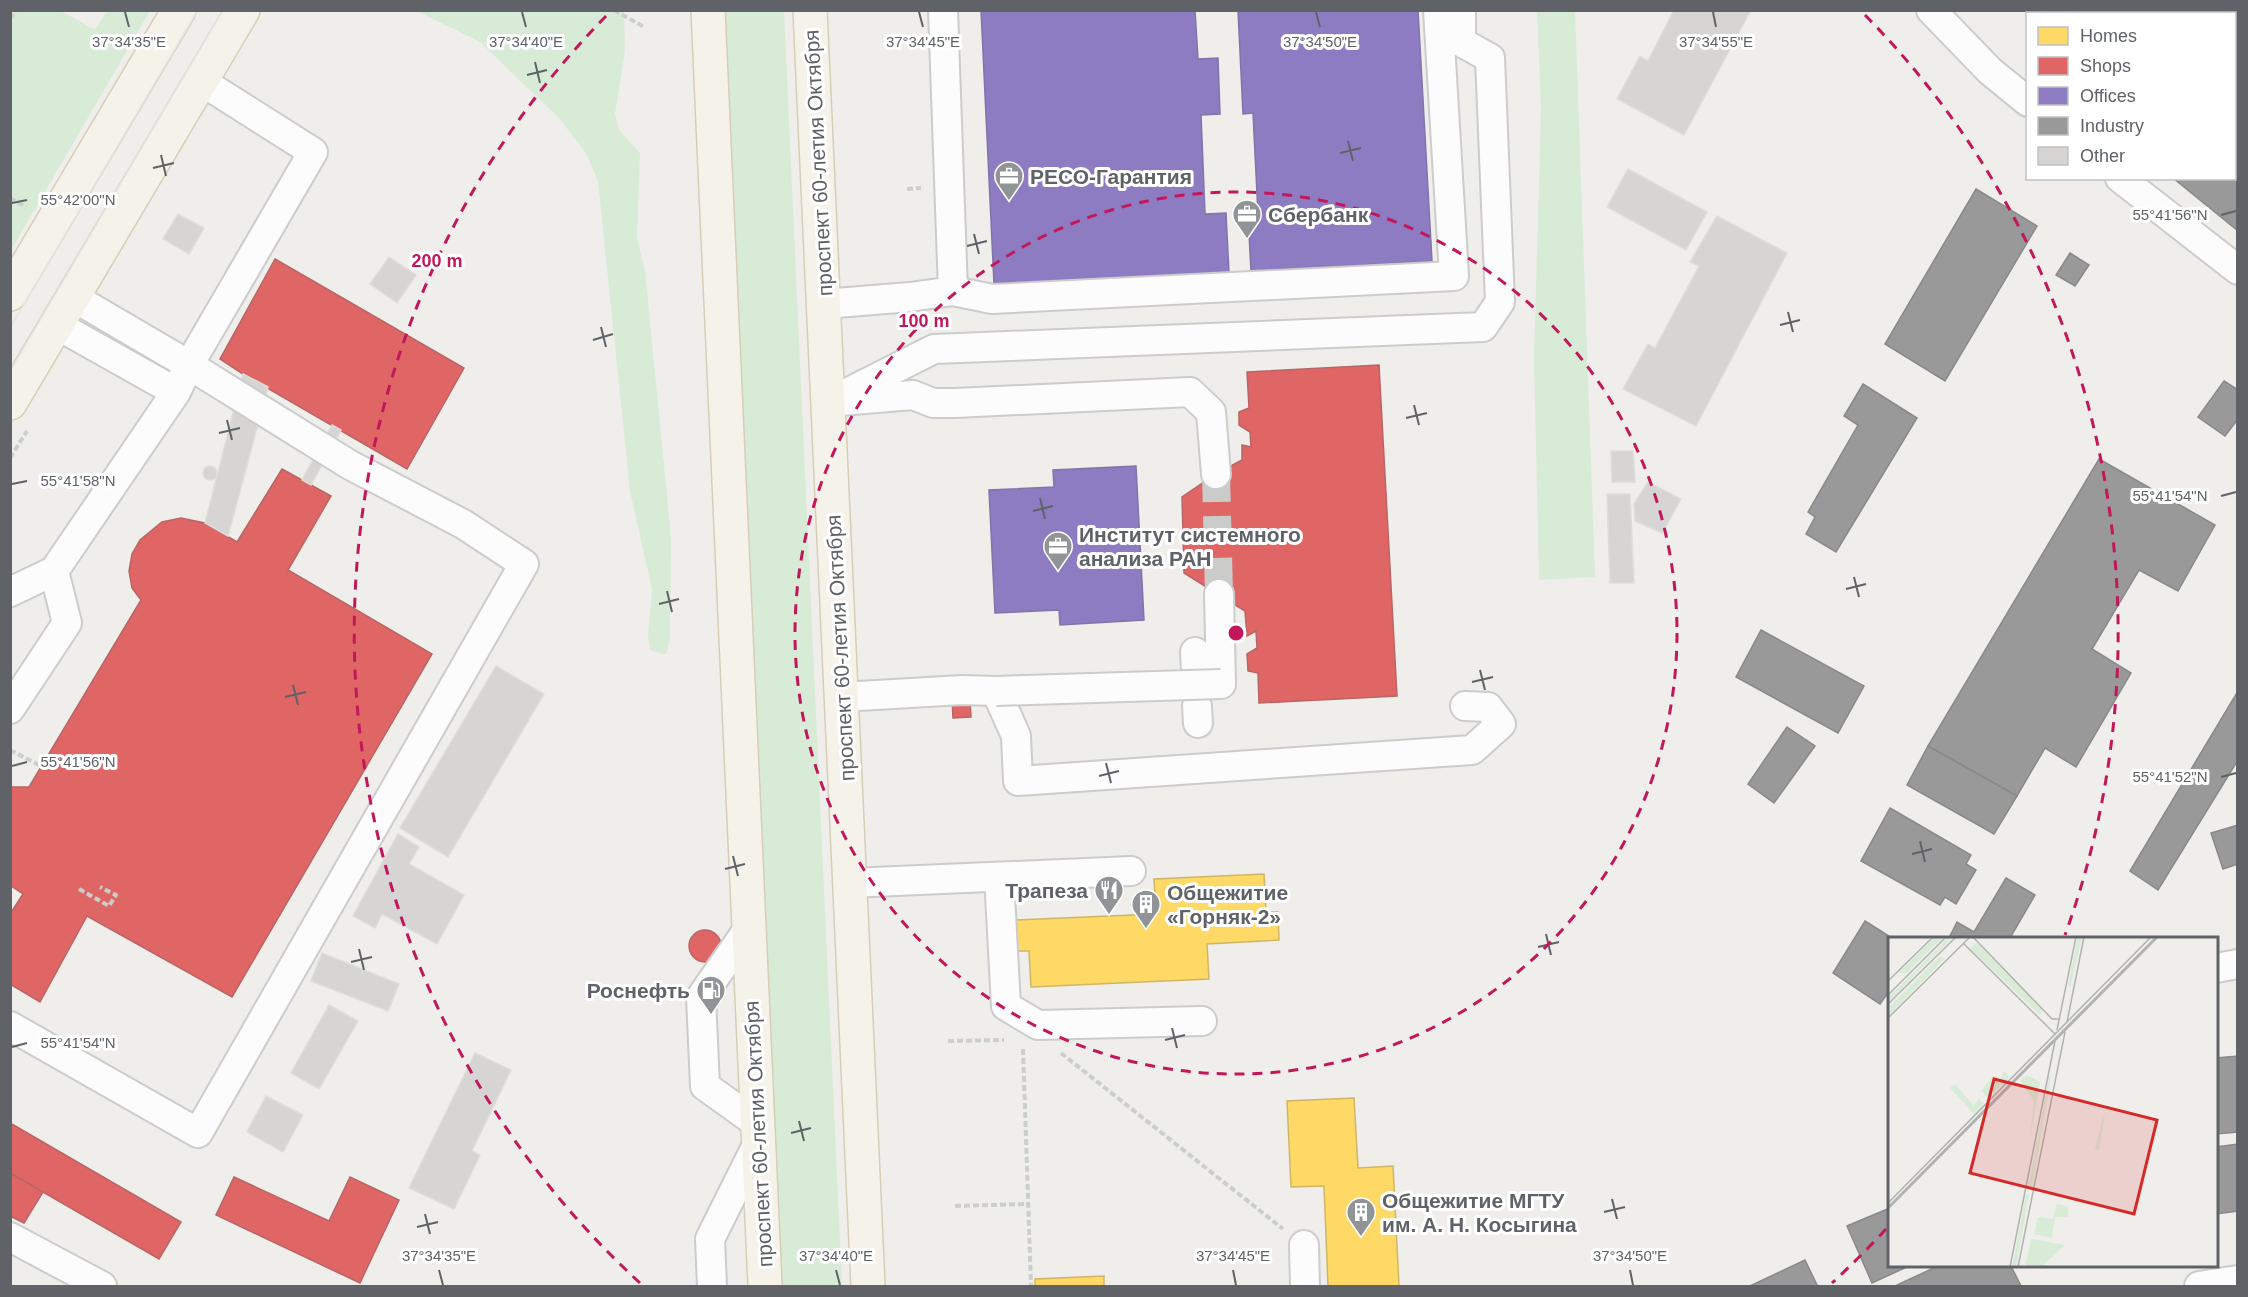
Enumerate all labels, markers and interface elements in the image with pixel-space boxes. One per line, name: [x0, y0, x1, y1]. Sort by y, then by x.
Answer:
legend: [2026, 12, 2236, 180]
text: Homes: [2080, 26, 2137, 46]
street label: проспект 60-летия Октября: [800, 29, 836, 297]
text: 37°34'35"E: [92, 33, 166, 50]
text: 37°34'40"E: [489, 33, 563, 50]
text: 37°34'45"E: [886, 33, 960, 50]
text: 37°34'50"E: [1283, 33, 1357, 50]
text: 37°34'55"E: [1679, 33, 1753, 50]
text: Shops: [2080, 56, 2131, 76]
text: Offices: [2080, 86, 2136, 106]
text: Industry: [2080, 116, 2144, 136]
text: Other: [2080, 146, 2125, 166]
office icon: РЕСО-Гарантия: [993, 160, 1025, 202]
place label: РЕСО-Гарантия: [1030, 165, 1192, 188]
text: 55°42'00"N: [40, 191, 116, 208]
office icon: Сбербанк: [1231, 198, 1263, 240]
place label: Сбербанк: [1268, 203, 1369, 226]
text: 55°41'56"N: [2132, 206, 2208, 223]
text: 200 m: [411, 251, 463, 271]
text: 100 m: [898, 311, 950, 331]
text: 55°41'58"N: [40, 472, 116, 489]
text: 55°41'54"N: [2132, 487, 2208, 504]
street label: проспект 60-летия Октября: [822, 514, 858, 782]
place label: Институт системного анализа РАН: [1079, 523, 1301, 570]
office icon: Институт системного анализа РАН: [1042, 530, 1074, 572]
centre of rings: [1226, 623, 1246, 643]
text: 55°41'56"N: [40, 753, 116, 770]
text: 55°41'52"N: [2132, 768, 2208, 785]
restaurant icon: Трапеза: [1093, 874, 1125, 916]
place label: Трапеза: [1005, 879, 1088, 902]
place label: Общежитие «Горняк-2»: [1167, 881, 1288, 928]
building icon: Общежитие «Горняк-2»: [1130, 888, 1162, 930]
inset map: [1888, 937, 2218, 1267]
fuel station icon: Роснефть: [695, 974, 727, 1016]
place label: Роснефть: [587, 979, 690, 1002]
street label: проспект 60-летия Октября: [740, 1000, 776, 1268]
text: 55°41'54"N: [40, 1034, 116, 1051]
place label: Общежитие МГТУ им. А. Н. Косыгина: [1382, 1189, 1577, 1236]
building icon: Общежитие МГТУ им. А. Н. Косыгина: [1345, 1196, 1377, 1238]
text: 37°34'35"E: [402, 1247, 476, 1264]
text: 37°34'40"E: [799, 1247, 873, 1264]
text: 37°34'45"E: [1196, 1247, 1270, 1264]
text: 37°34'50"E: [1593, 1247, 1667, 1264]

